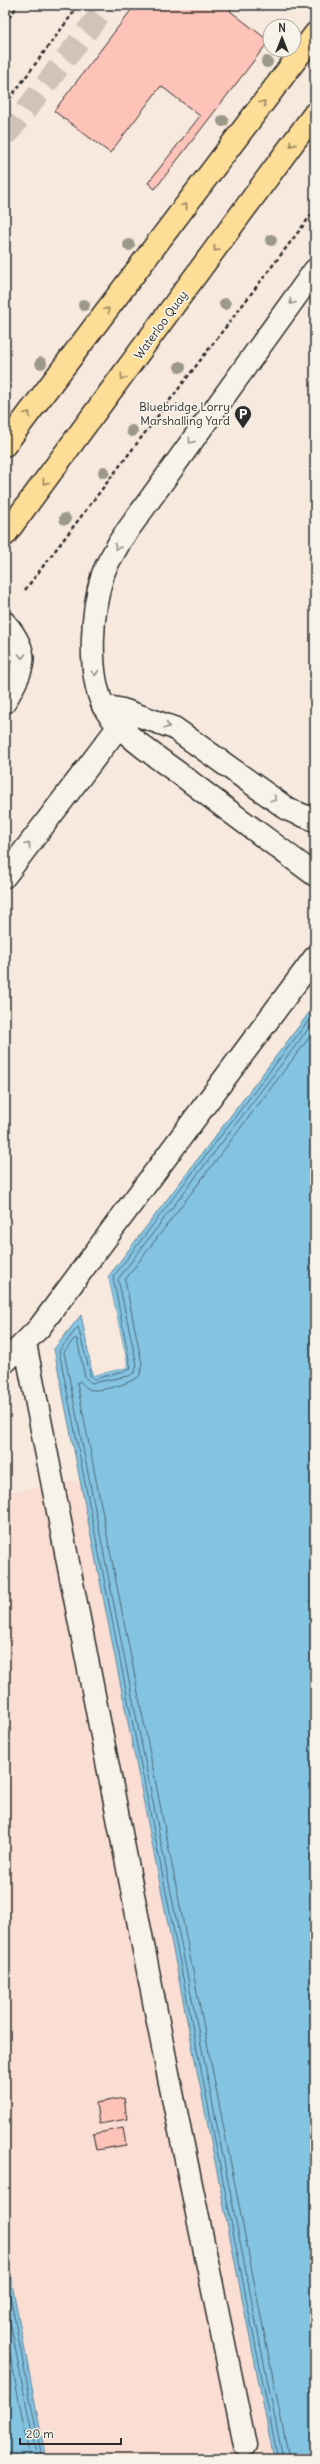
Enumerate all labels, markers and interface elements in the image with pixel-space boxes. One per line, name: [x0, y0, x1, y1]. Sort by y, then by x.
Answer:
north arrow: [262, 18, 302, 58]
text: N: [278, 21, 286, 35]
one-way arrow: [258, 100, 265, 107]
one-way arrow: [289, 140, 297, 147]
one-way arrow: [180, 204, 187, 211]
one-way arrow: [213, 245, 220, 252]
street label: Waterloo Quay: [131, 287, 191, 362]
one-way arrow: [290, 297, 297, 304]
one-way arrow: [102, 308, 109, 315]
one-way arrow: [120, 373, 128, 380]
place label: Bluebridge Lorry Marshalling Yard: [139, 399, 230, 428]
parking icon: Bluebridge Lorry Marshalling Yard: [233, 404, 253, 429]
one-way arrow: [24, 411, 31, 418]
one-way arrow: [188, 437, 196, 444]
one-way arrow: [43, 477, 50, 484]
one-way arrow: [114, 543, 122, 551]
one-way arrow: [18, 653, 26, 659]
one-way arrow: [91, 670, 100, 676]
one-way arrow: [164, 721, 171, 729]
one-way arrow: [270, 794, 277, 802]
one-way arrow: [24, 842, 31, 849]
scale bar: [20, 2420, 121, 2446]
text: 20 m: [26, 2426, 54, 2441]

